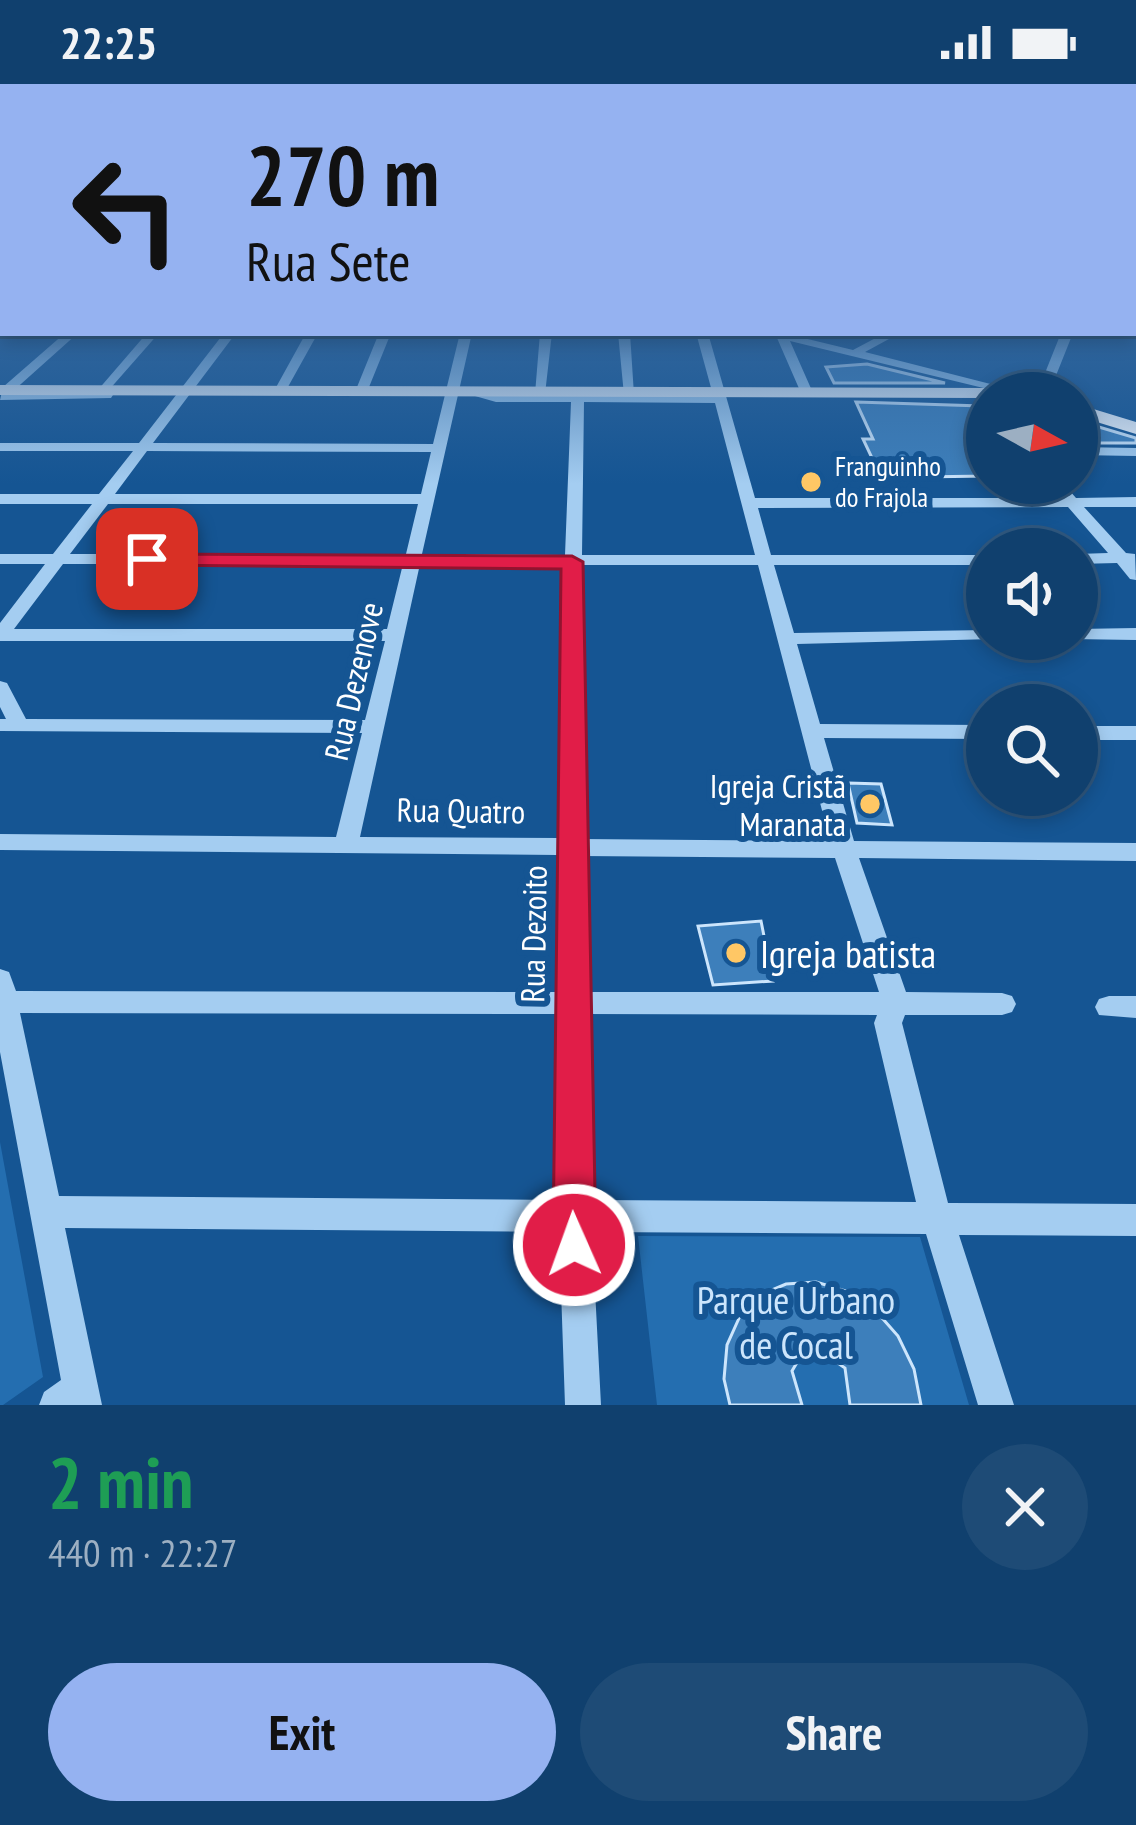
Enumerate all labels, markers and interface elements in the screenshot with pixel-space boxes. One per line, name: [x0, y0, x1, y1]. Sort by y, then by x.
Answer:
text: 22:25: [60, 13, 157, 71]
text: 270 m: [246, 120, 439, 229]
icon: left: [48, 132, 204, 288]
text: Rua Sete: [246, 226, 411, 296]
north arrow: [966, 372, 1098, 504]
map controls: [966, 372, 1098, 816]
place label: Franguinho do Frajola: [835, 449, 941, 514]
marker: Franguinho do Frajola: [798, 469, 824, 495]
pin: [96, 508, 198, 610]
icon: arrive: [114, 526, 180, 592]
button: sound: [966, 528, 1098, 660]
street label: Rua Dezenove: [314, 598, 392, 764]
button: search: [966, 684, 1098, 816]
place label: Igreja Cristã Maranata: [710, 764, 846, 845]
street label: Rua Quatro: [396, 787, 526, 833]
marker: Igreja Cristã Maranata: [857, 791, 883, 817]
street label: Rua Dezoito: [510, 865, 556, 1003]
place label: Igreja batista: [760, 928, 936, 979]
marker: Igreja batista: [723, 940, 749, 966]
position arrow: [511, 1182, 637, 1308]
park label: Parque Urbano de Cocal: [697, 1274, 895, 1370]
text: 2 min: [48, 1435, 193, 1528]
button: close: [962, 1444, 1088, 1570]
text: 440 m · 22:27: [48, 1527, 237, 1578]
button: Exit: [48, 1663, 556, 1801]
button: Share: [580, 1663, 1088, 1801]

